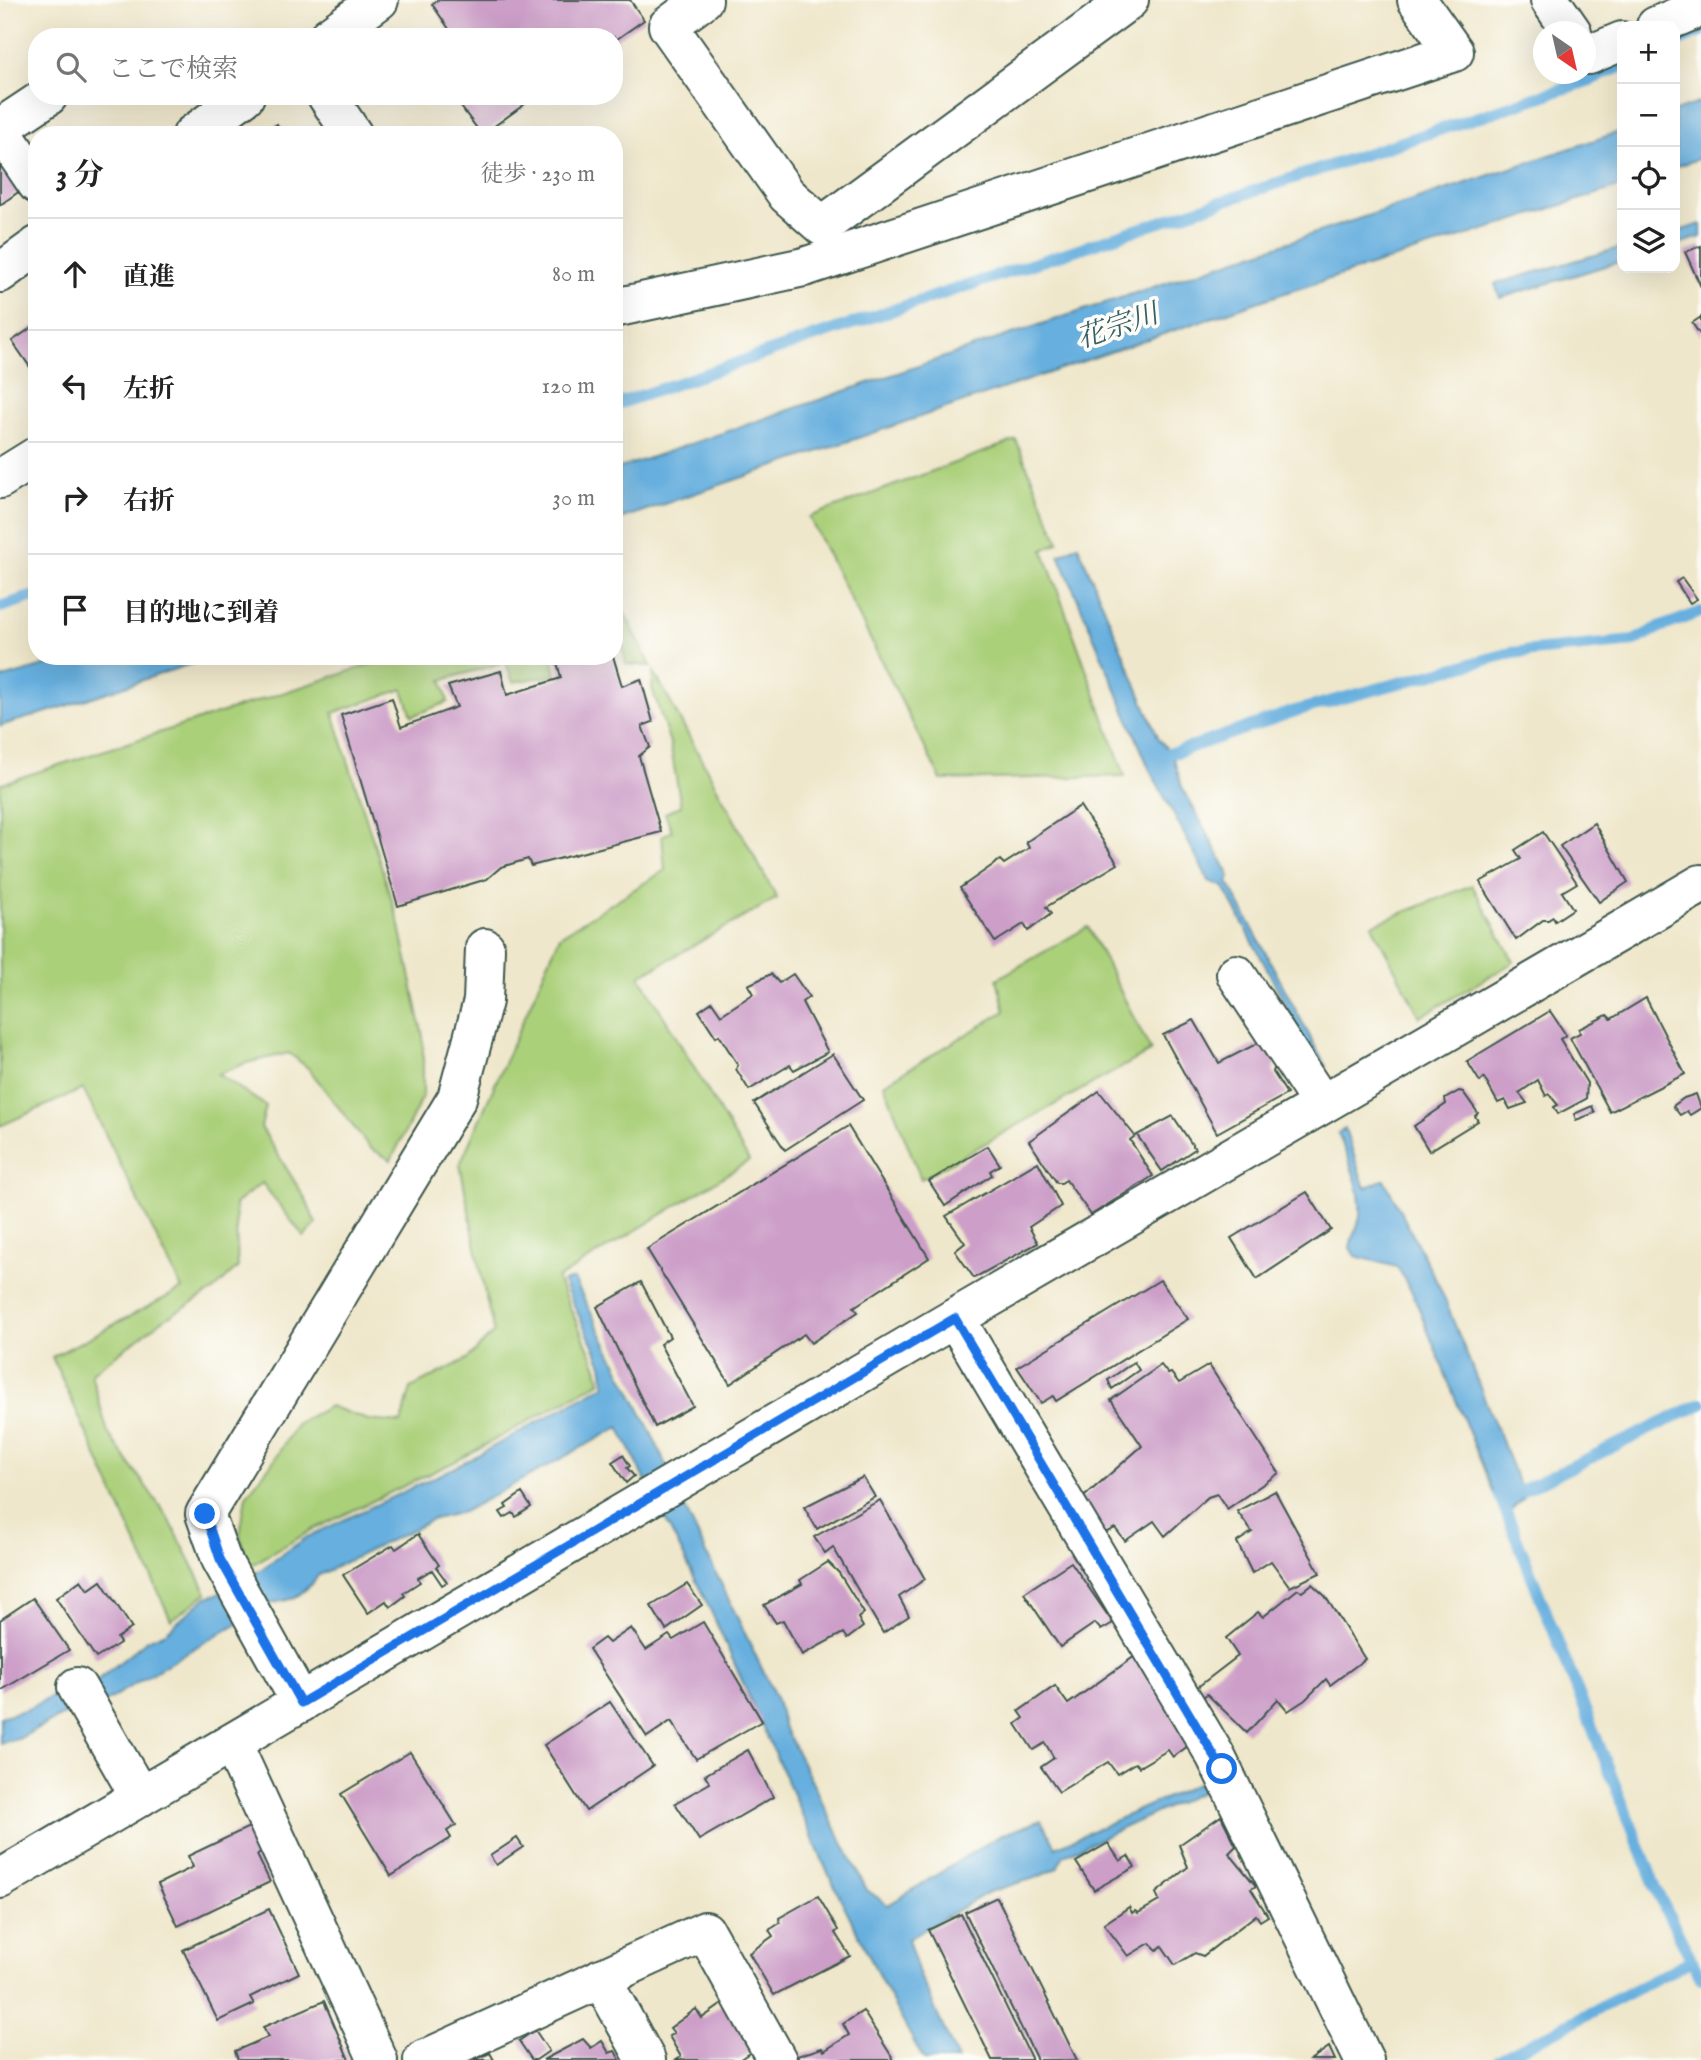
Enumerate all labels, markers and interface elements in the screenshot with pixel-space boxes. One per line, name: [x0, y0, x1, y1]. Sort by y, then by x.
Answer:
north arrow: [1533, 21, 1596, 84]
map controls: [1617, 21, 1680, 273]
button: +: [1617, 21, 1680, 84]
search box: [28, 28, 623, 105]
icon: search: [52, 48, 90, 86]
text: ここで検索: [108, 53, 238, 86]
button: −: [1617, 84, 1680, 147]
button: locate: [1617, 147, 1680, 210]
text: 3 分: [56, 157, 104, 195]
text: 徒歩 · 230 m: [480, 160, 595, 189]
button: layers: [1617, 210, 1680, 273]
icon: ahead: [56, 255, 94, 293]
text: 80 m: [552, 260, 595, 289]
text: 直進: [123, 261, 175, 294]
water label: 花宗川: [1072, 296, 1166, 358]
icon: left: [56, 367, 94, 405]
text: 120 m: [542, 372, 595, 401]
text: 左折: [123, 373, 175, 406]
icon: right: [56, 479, 94, 517]
text: 30 m: [552, 484, 595, 513]
text: 右折: [123, 485, 175, 518]
icon: arrive: [56, 591, 94, 629]
text: 目的地に到着: [123, 597, 279, 630]
route end: [189, 1498, 220, 1529]
route start: [1206, 1753, 1237, 1784]

